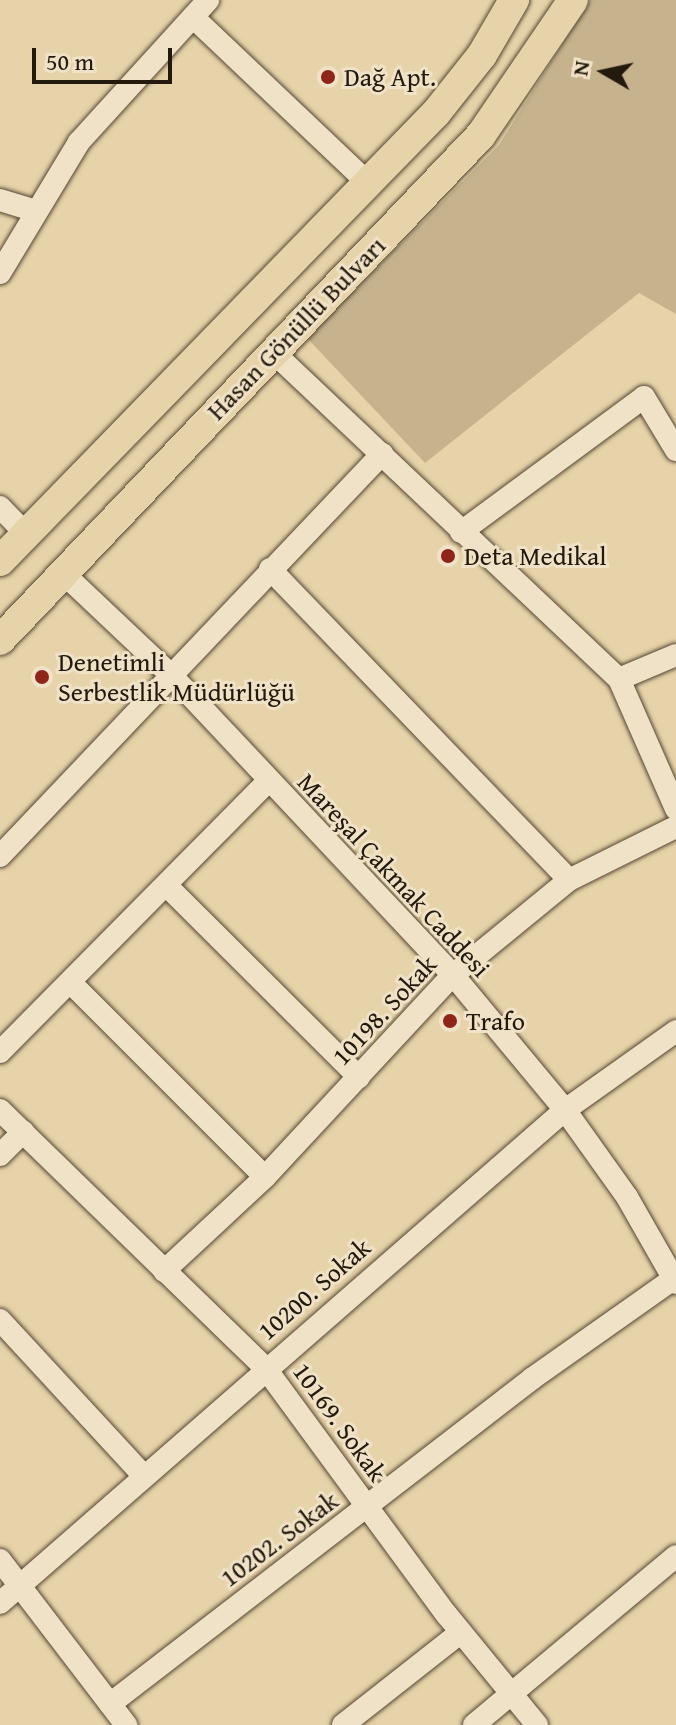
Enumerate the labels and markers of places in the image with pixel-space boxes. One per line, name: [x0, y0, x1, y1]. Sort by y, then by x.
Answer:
place label: Dağ Apt.: [344, 61, 436, 93]
marker: Dağ Apt.: [319, 68, 337, 86]
place label: Deta Medikal: [464, 540, 607, 572]
marker: Deta Medikal: [439, 547, 457, 565]
place label: Denetimli Serbestlik Müdürlüğü: [58, 646, 295, 708]
marker: Denetimli Serbestlik Müdürlüğü: [33, 668, 51, 686]
place label: Trafo: [466, 1005, 525, 1037]
marker: Trafo: [441, 1012, 459, 1030]

